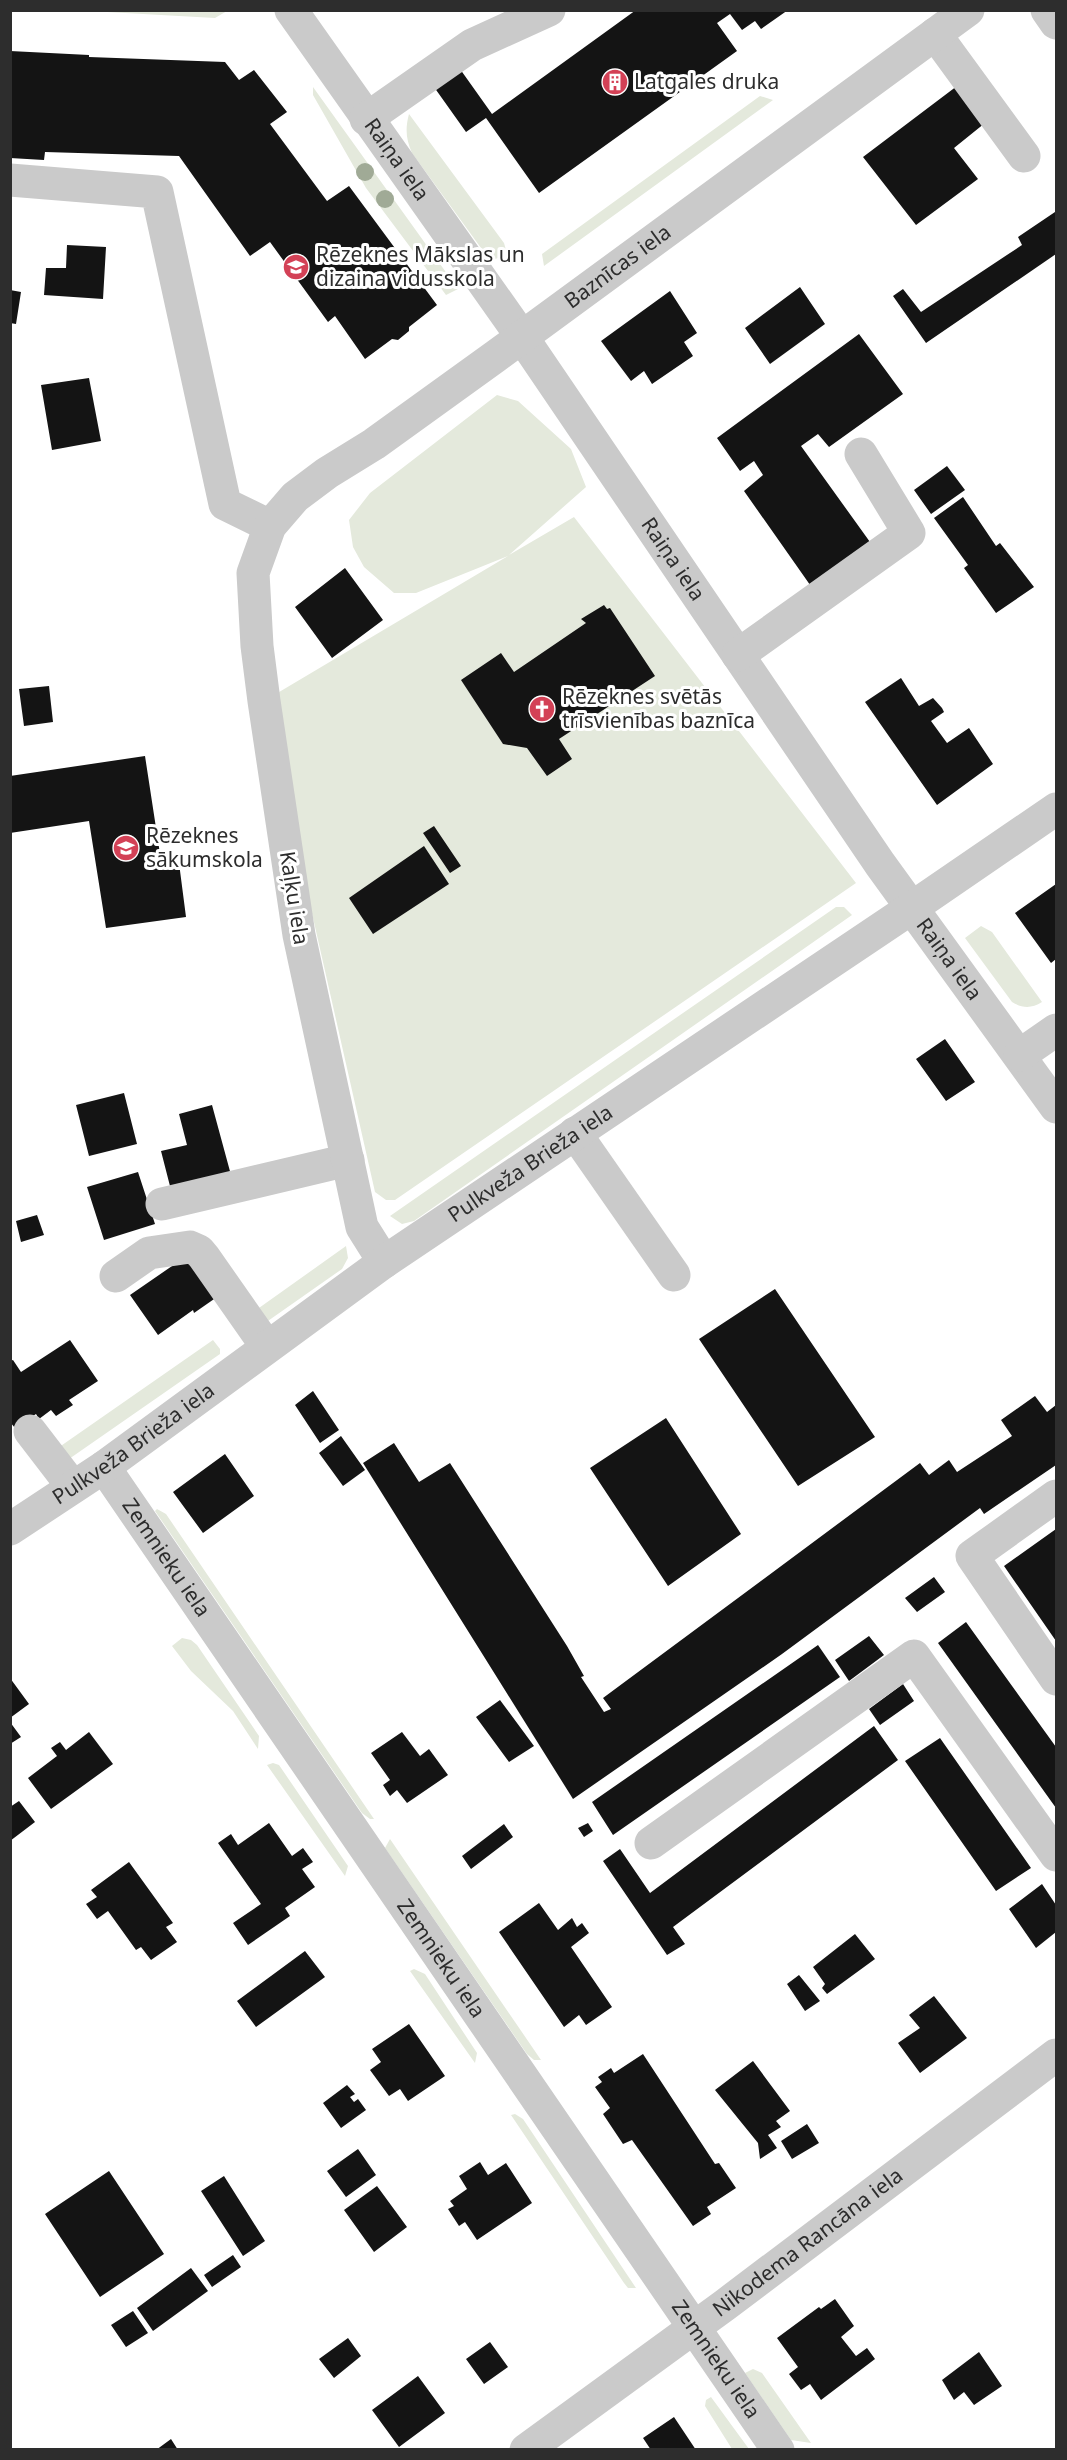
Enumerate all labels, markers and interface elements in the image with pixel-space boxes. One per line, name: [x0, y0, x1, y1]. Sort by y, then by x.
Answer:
building icon: Latgales druka: [600, 67, 630, 97]
place label: Latgales druka: [634, 67, 779, 95]
street label: Raiņa iela: [359, 112, 436, 206]
street label: Baznīcas iela: [558, 218, 676, 314]
place label: Rēzeknes Mākslas un dizaina vidusskola: [316, 240, 525, 292]
school or university icon: Rēzeknes Mākslas un dizaina vidusskola: [281, 252, 311, 282]
street label: Raiņa iela: [636, 512, 712, 606]
place label: Rēzeknes svētās trīsvienības baznīca: [562, 682, 755, 734]
church icon: Rēzeknes svētās trīsvienības baznīca: [527, 694, 557, 724]
place label: Rēzeknes sākumskola: [146, 821, 263, 873]
school or university icon: Rēzeknes sākumskola: [111, 833, 141, 863]
street label: Kaļķu iela: [274, 849, 316, 947]
street label: Raiņa iela: [911, 912, 989, 1005]
street label: Pulkveža Brieža iela: [442, 1098, 618, 1228]
street label: Pulkveža Brieža iela: [46, 1376, 220, 1510]
street label: Zemnieku iela: [116, 1492, 218, 1622]
street label: Zemnieku iela: [391, 1893, 492, 2023]
street label: Nikodema Rancāna iela: [707, 2161, 908, 2323]
street label: Zemnieku iela: [666, 2294, 767, 2424]

